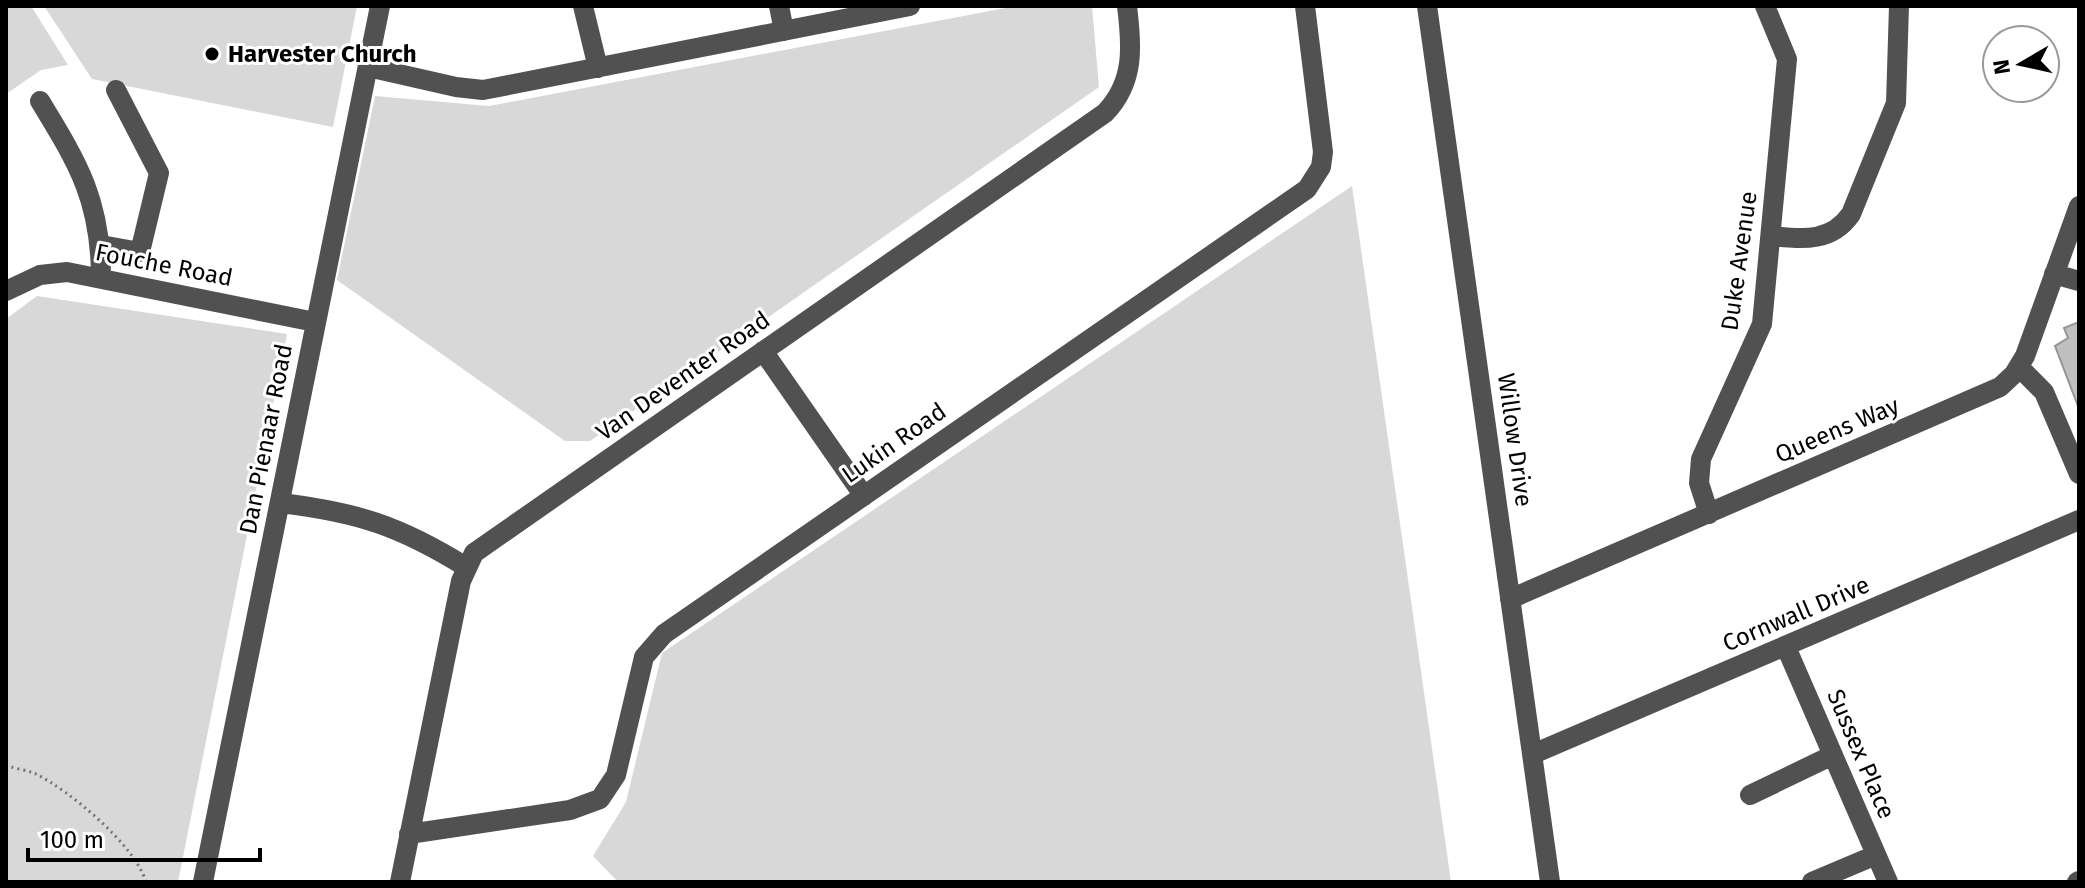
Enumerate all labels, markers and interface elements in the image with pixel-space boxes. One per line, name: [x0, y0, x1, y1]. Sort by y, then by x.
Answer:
north arrow: [1981, 24, 2061, 104]
place label: Harvester Church: [228, 40, 417, 68]
marker: Harvester Church: [203, 45, 221, 63]
text: N: [1987, 58, 2016, 76]
street label: Duke Avenue: [1715, 189, 1763, 333]
street label: Fouche Road: [93, 238, 235, 292]
street label: Van Deventer Road: [591, 306, 775, 446]
street label: Dan Pienaar Road: [234, 341, 298, 537]
street label: Willow Drive: [1492, 372, 1538, 508]
street label: Queens Way: [1771, 391, 1903, 469]
street label: Lukin Road: [837, 397, 951, 489]
street label: Cornwall Drive: [1718, 570, 1874, 658]
street label: Sussex Place: [1821, 685, 1901, 823]
scale bar: [28, 812, 260, 862]
text: 100 m: [40, 826, 104, 854]

